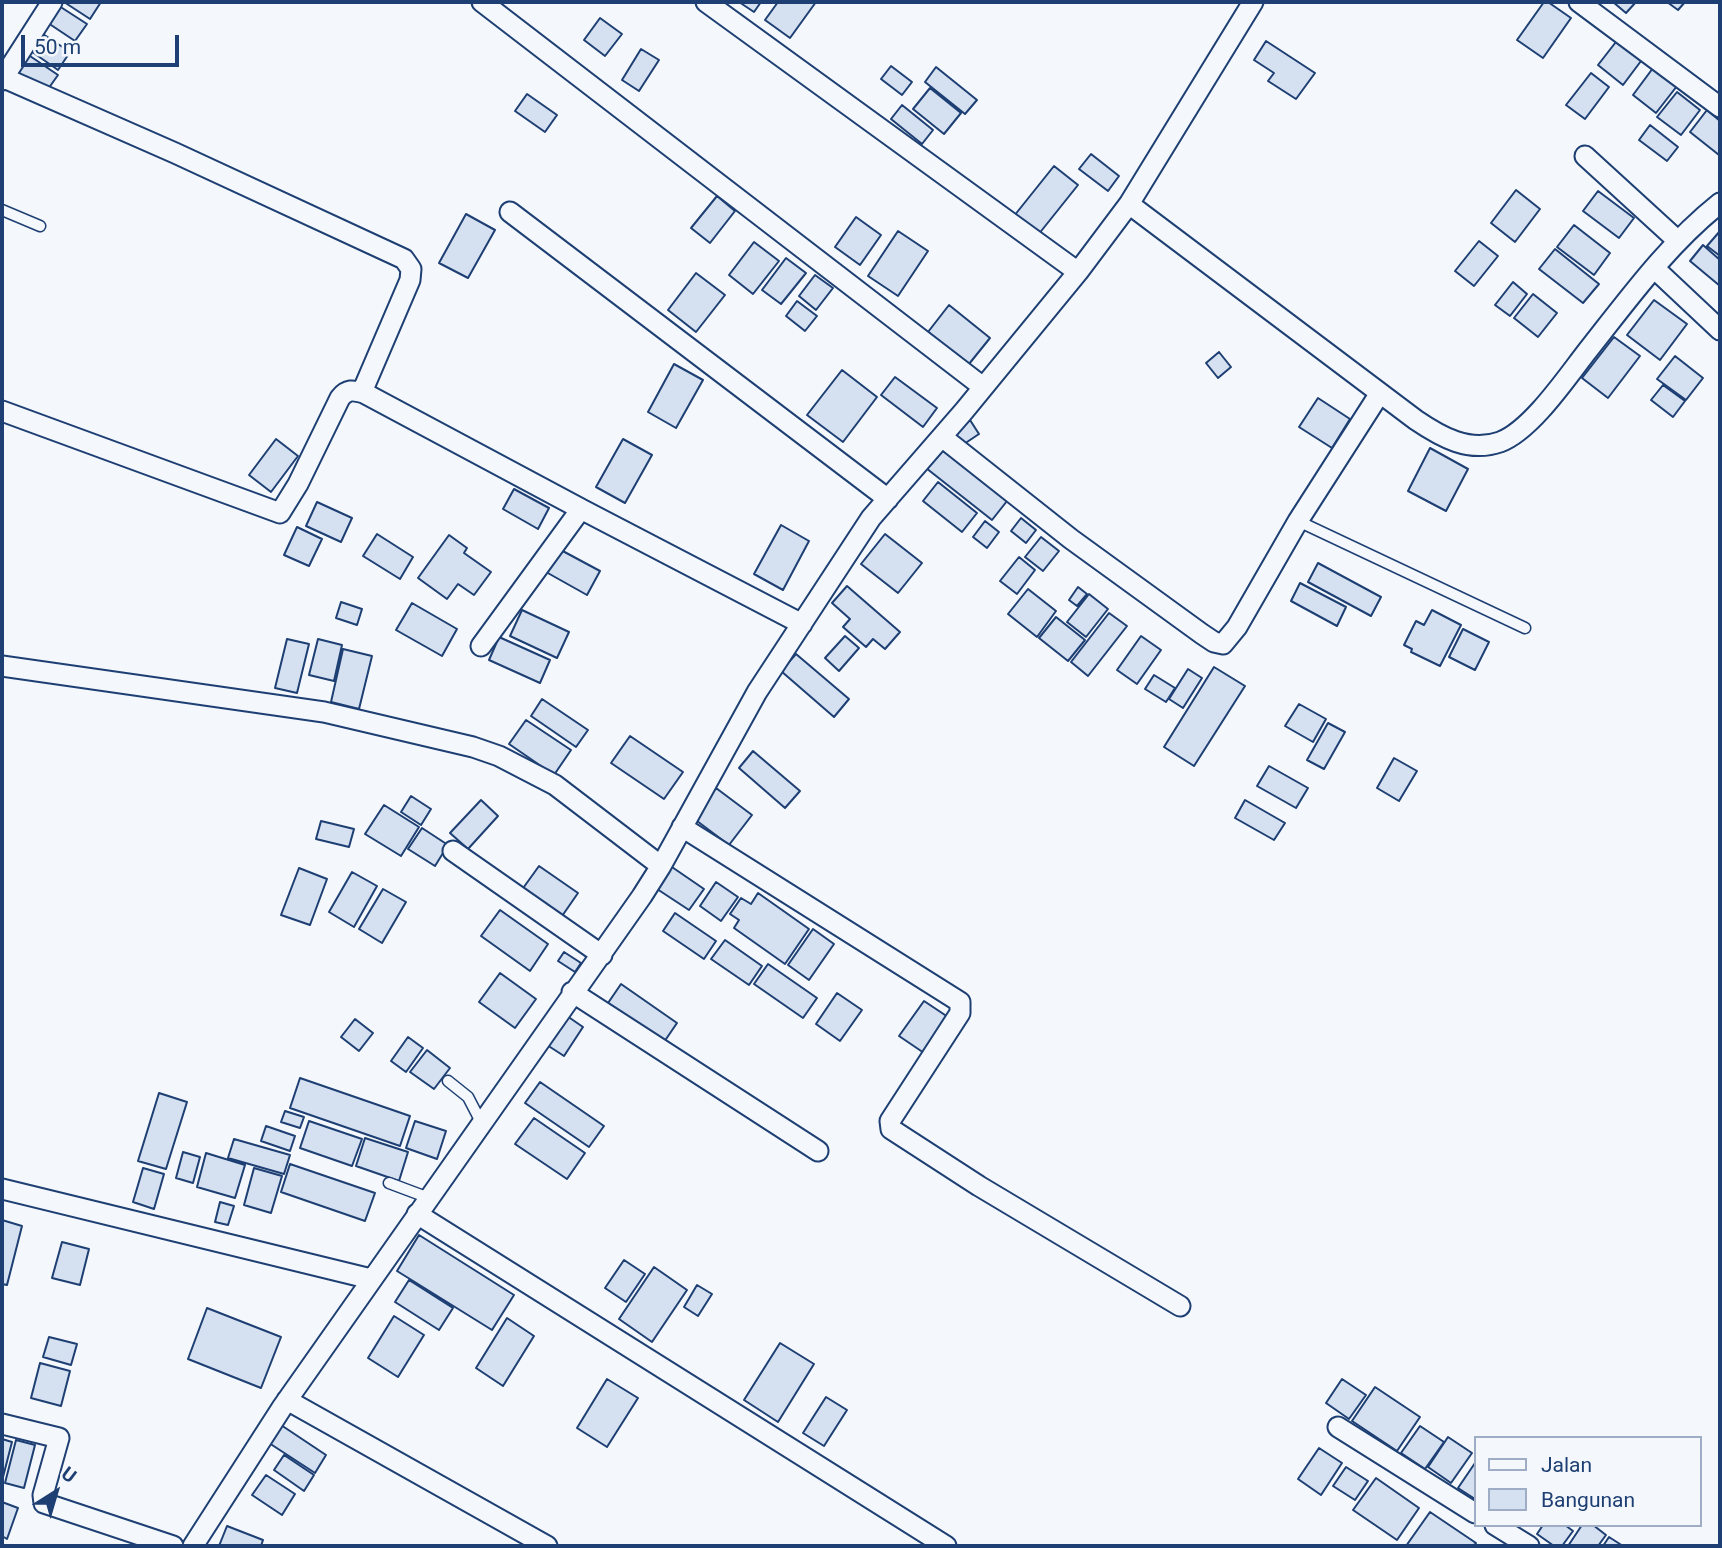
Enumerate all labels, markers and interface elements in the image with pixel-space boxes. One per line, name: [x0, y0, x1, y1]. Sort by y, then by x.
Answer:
scale bar: [24, 21, 182, 65]
text: 50 m: [34, 35, 81, 59]
legend: [1474, 1436, 1701, 1527]
text: Jalan: [1541, 1453, 1592, 1477]
north arrow: [21, 1457, 91, 1527]
text: U: [57, 1462, 81, 1488]
text: Bangunan: [1541, 1488, 1635, 1512]

